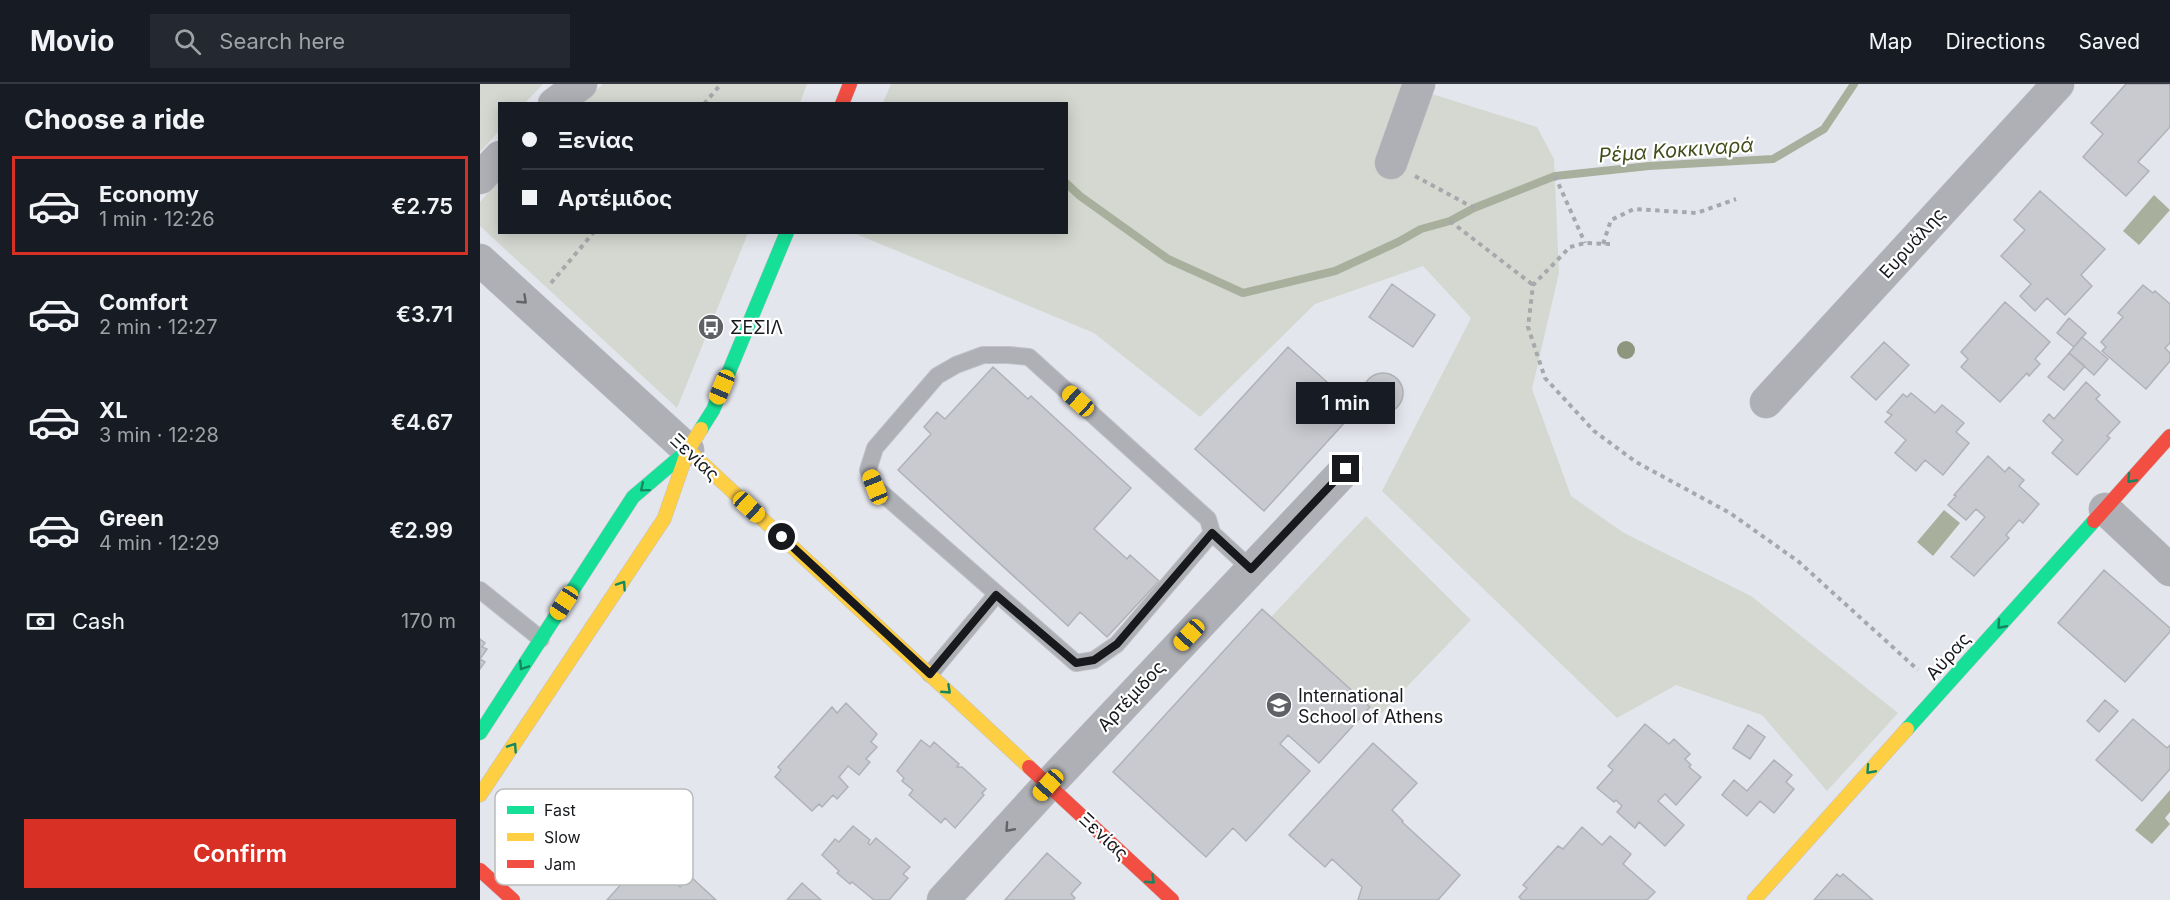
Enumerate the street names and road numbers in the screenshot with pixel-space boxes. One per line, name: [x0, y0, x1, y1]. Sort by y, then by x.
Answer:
street label: Ευρυάλης: [1875, 203, 1949, 283]
street label: Ξενίας: [666, 429, 724, 485]
street label: Αύρας: [1921, 628, 1975, 684]
street label: Αρτέμιδος: [1093, 656, 1169, 736]
street label: Ξενίας: [1075, 808, 1133, 864]

